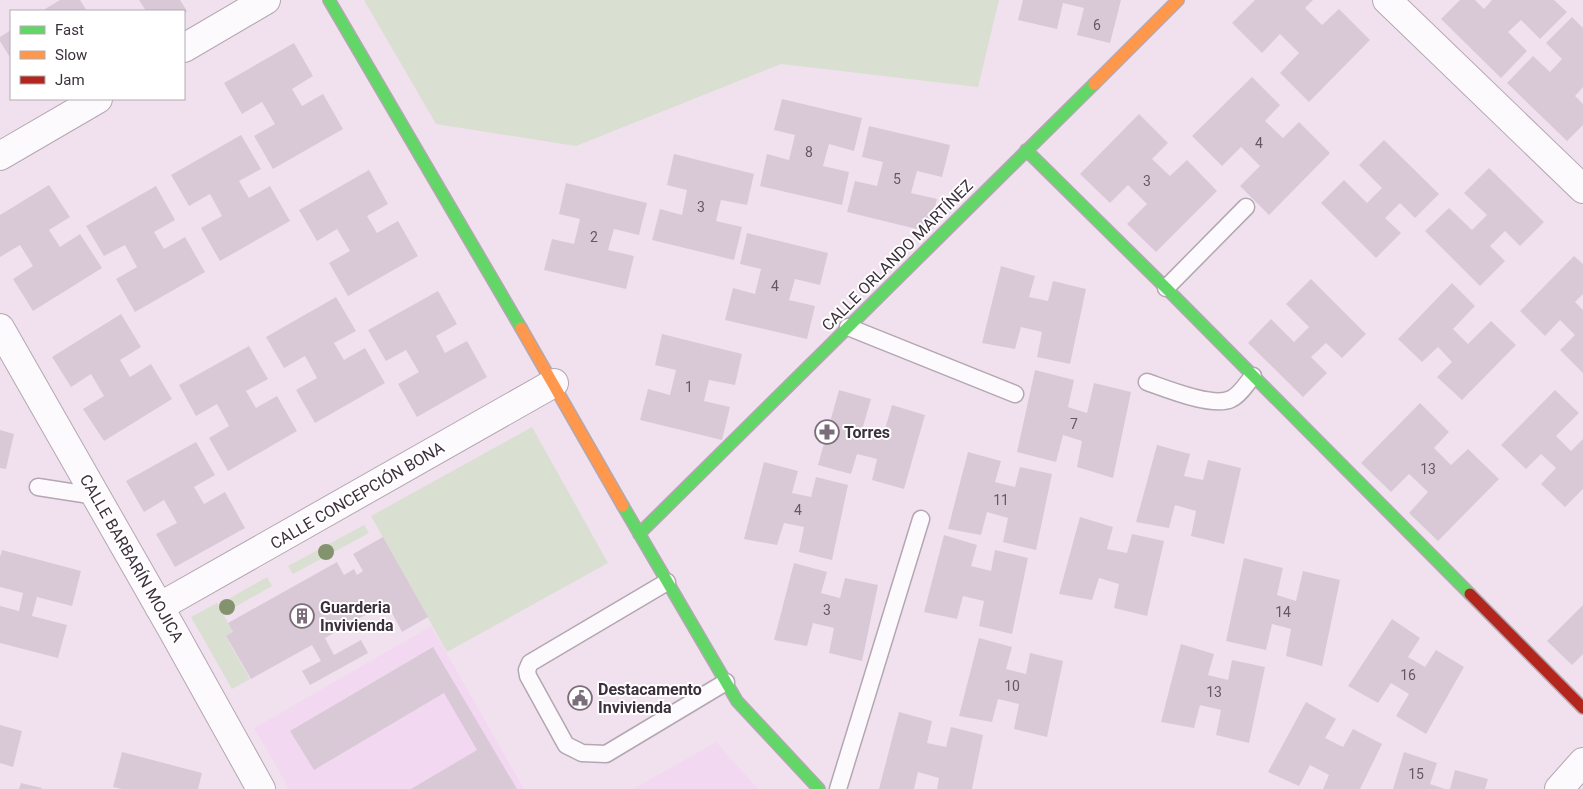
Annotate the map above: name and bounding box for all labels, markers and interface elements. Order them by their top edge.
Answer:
legend [10,10,185,100]
house number: 6 [1093,17,1101,33]
text: Fast [55,21,84,39]
text: Slow [55,46,87,64]
text: Jam [55,71,85,89]
house number: 4 [1255,135,1263,151]
house number: 8 [805,144,813,160]
house number: 5 [893,171,901,187]
house number: 3 [1143,173,1151,189]
street label: CALLE ORLANDO MARTÍNEZ [818,176,977,335]
house number: 3 [697,199,705,215]
house number: 2 [590,229,598,245]
house number: 4 [771,278,779,294]
house number: 1 [685,379,693,395]
house number: 7 [1070,416,1078,432]
pharmacy icon: Torres [814,419,840,445]
place label: Torres [844,423,890,442]
street label: CALLE CONCEPCIÓN BONA [266,437,448,553]
house number: 13 [1420,461,1436,477]
street label: CALLE BARBARÍN MOJICA [76,471,188,646]
house number: 11 [993,492,1009,508]
house number: 4 [794,502,802,518]
place label: Guarderia Invivienda [320,598,394,635]
house number: 3 [823,602,831,618]
building icon: Guarderia Invivienda [289,603,315,629]
house number: 14 [1275,604,1291,620]
house number: 16 [1400,667,1416,683]
house number: 10 [1004,678,1020,694]
place label: Destacamento Invivienda [598,680,702,717]
house number: 13 [1206,684,1222,700]
public building icon: Destacamento Invivienda [567,685,593,711]
house number: 15 [1408,766,1424,782]

